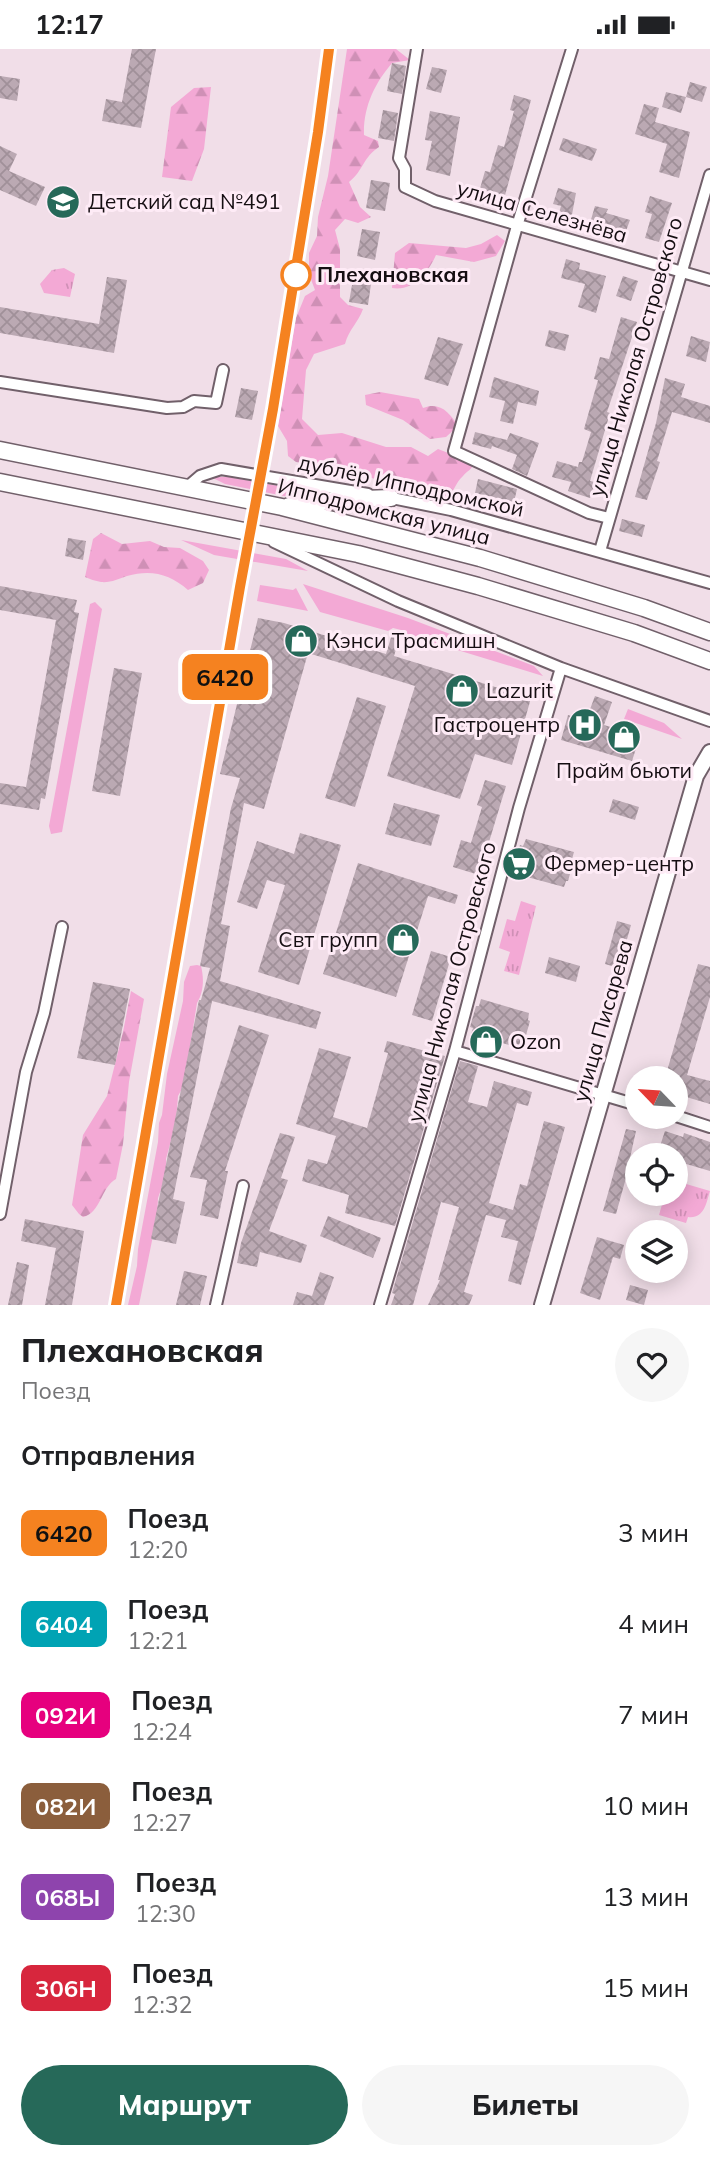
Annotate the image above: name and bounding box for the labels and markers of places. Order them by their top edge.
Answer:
school or university icon: Детский сад №491 [44,183,82,221]
place label: Детский сад №491 [88,188,281,214]
marker: Плехановская [281,260,311,290]
place label: Плехановская [317,261,469,287]
shop icon: Кэнси Трасмишн [282,622,320,660]
place label: Кэнси Трасмишн [326,627,496,653]
shop icon: Lazurit [443,672,481,710]
place label: Lazurit [486,677,553,703]
hospital icon: Гастроцентр [566,706,604,744]
place label: Гастроцентр [434,711,560,737]
shop icon: Прайм бьюти [605,718,643,756]
place label: Прайм бьюти [556,757,692,783]
supermarket icon: Фермер-центр [500,845,538,883]
place label: Фермер-центр [544,850,694,876]
shop icon: Свт групп [384,921,422,959]
place label: Свт групп [278,926,378,952]
shop icon: Ozon [467,1023,505,1061]
place label: Ozon [510,1028,561,1054]

